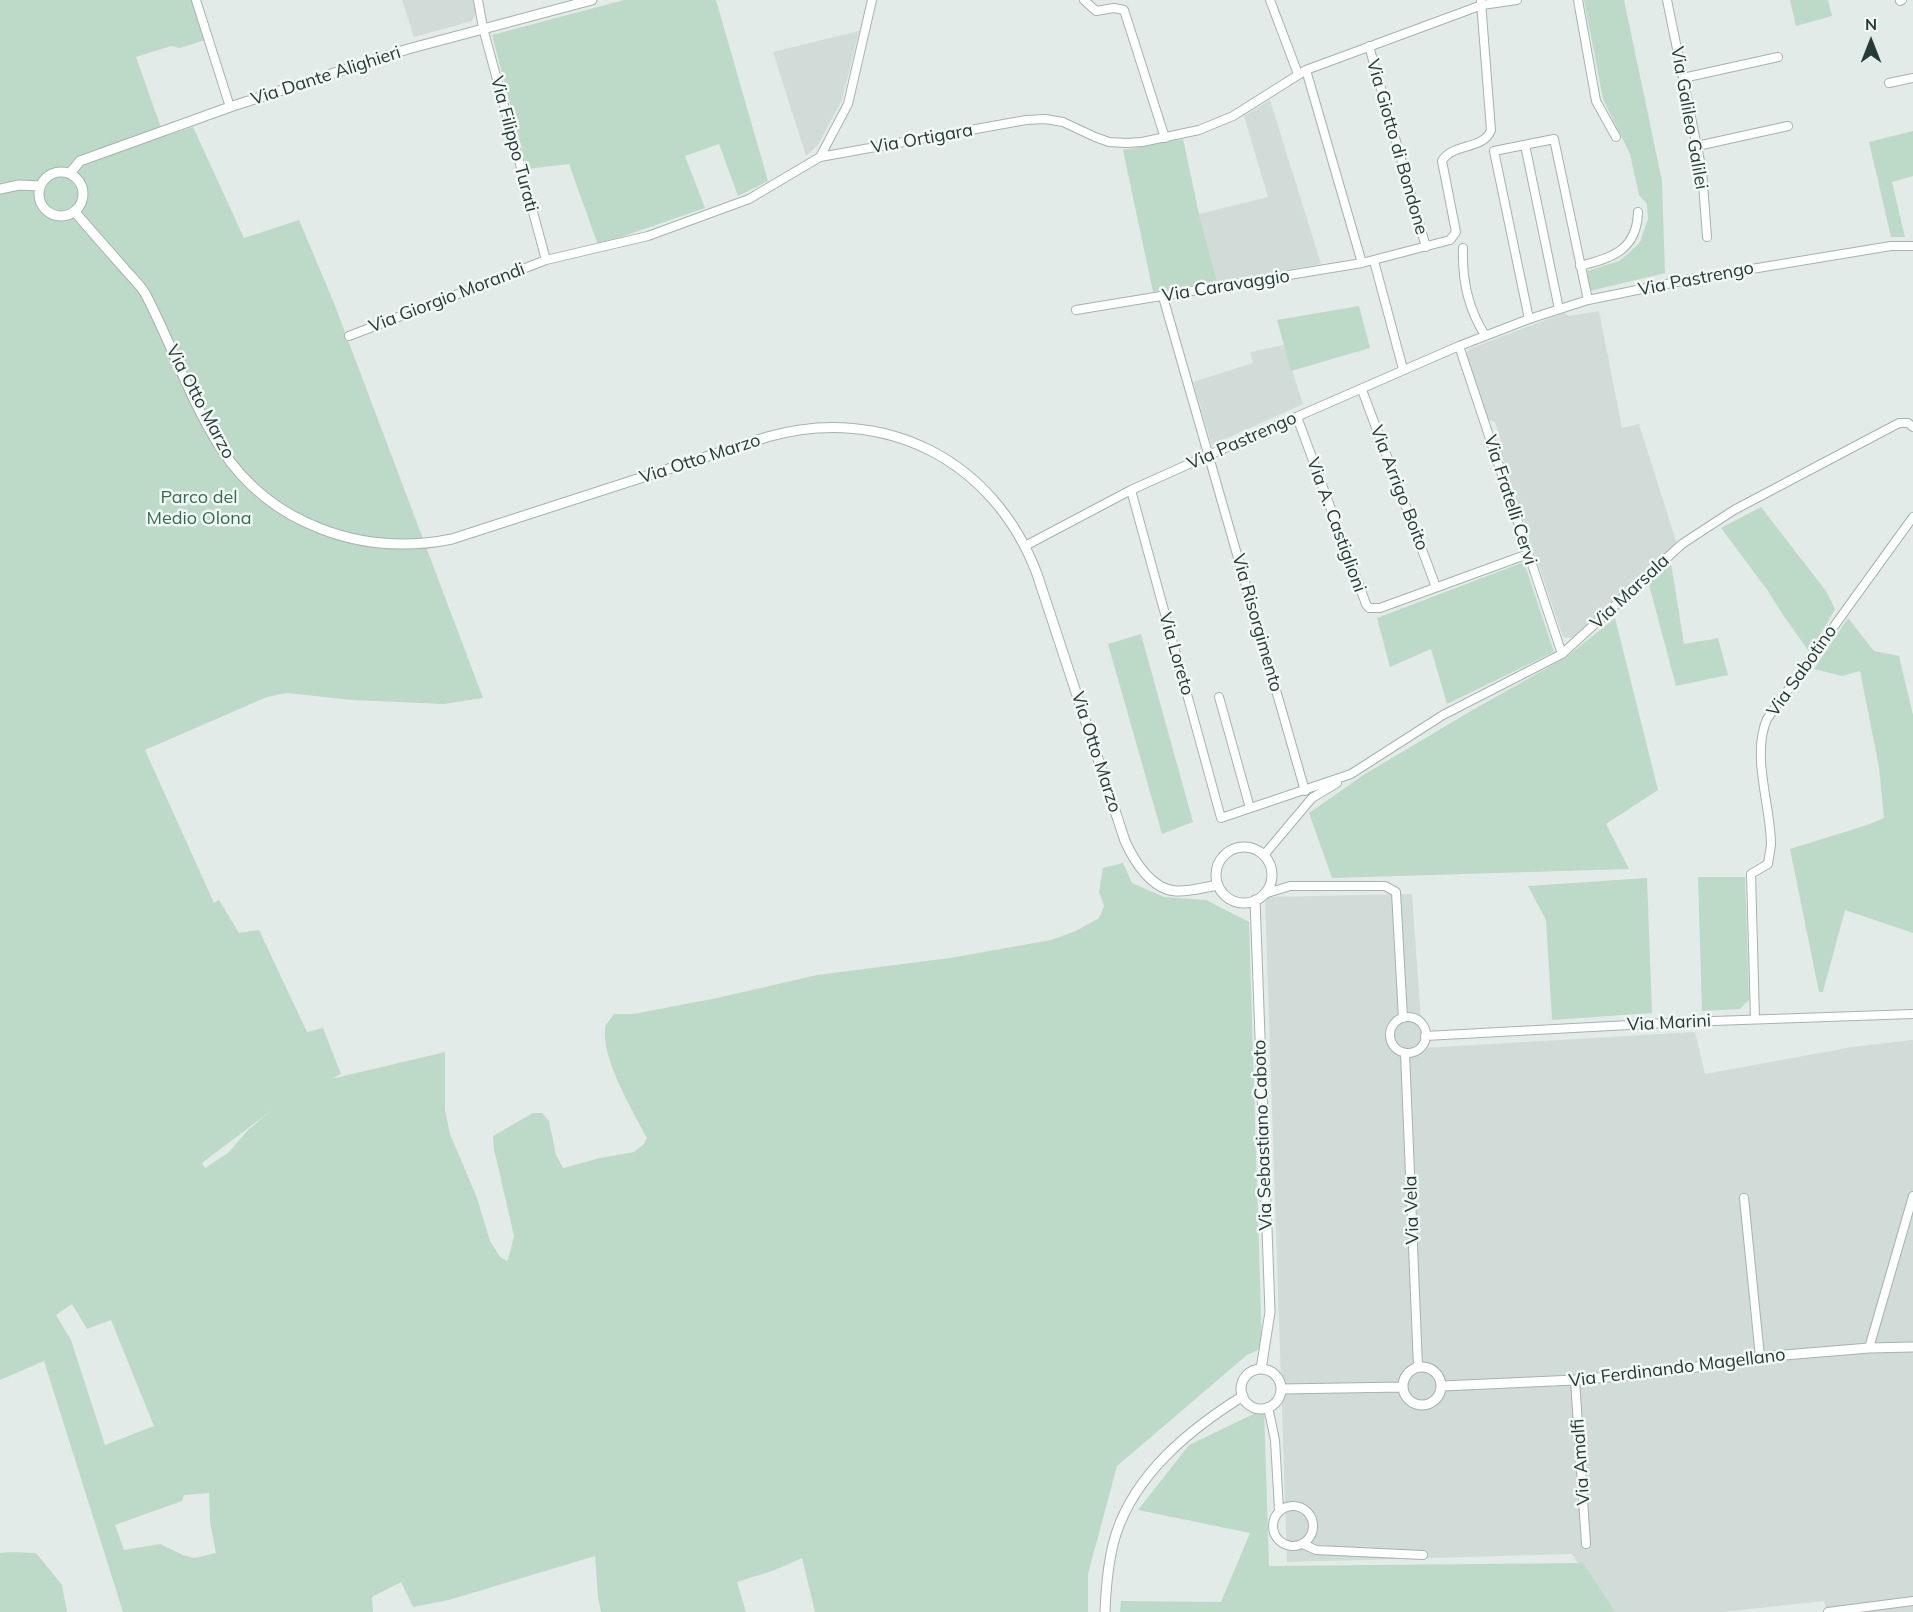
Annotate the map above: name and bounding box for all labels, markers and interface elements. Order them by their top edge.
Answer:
north arrow [1841,12,1901,72]
text: N [1865,14,1877,34]
street label: Via Dante Alighieri [249,42,403,110]
street label: Via Galileo Galilei [1666,45,1712,191]
street label: Via Giotto di Bondone [1362,57,1432,237]
street label: Via Filippo Turati [485,74,543,214]
street label: Via Ortigara [870,119,974,159]
street label: Via Pastrengo [1636,257,1756,301]
street label: Via Giorgio Morandi [366,258,528,338]
street label: Via Caravaggio [1161,265,1291,307]
street label: Via Otto Marzo [161,341,239,463]
street label: Via Pastrengo [1184,407,1300,475]
street label: Via Arrigo Boito [1365,422,1433,554]
street label: Via Otto Marzo [637,429,763,489]
street label: Via Fratelli Cervi [1479,432,1541,568]
street label: Via A. Castiglioni [1302,455,1370,595]
park label: Parco del Medio Olona [146,487,252,530]
street label: Via Marsala [1586,550,1674,634]
street label: Via Risorgimento [1227,552,1287,694]
street label: Via Loreto [1154,610,1198,698]
street label: Via Sabotino [1763,621,1841,721]
street label: Via Otto Marzo [1066,689,1126,815]
street label: Via Marini [1626,1010,1712,1036]
street label: Via Sebastiano Caboto [1249,1039,1277,1231]
street label: Via Vela [1400,1175,1424,1245]
street label: Via Ferdinando Magellano [1567,1344,1787,1392]
street label: Via Amalfi [1567,1418,1595,1506]

